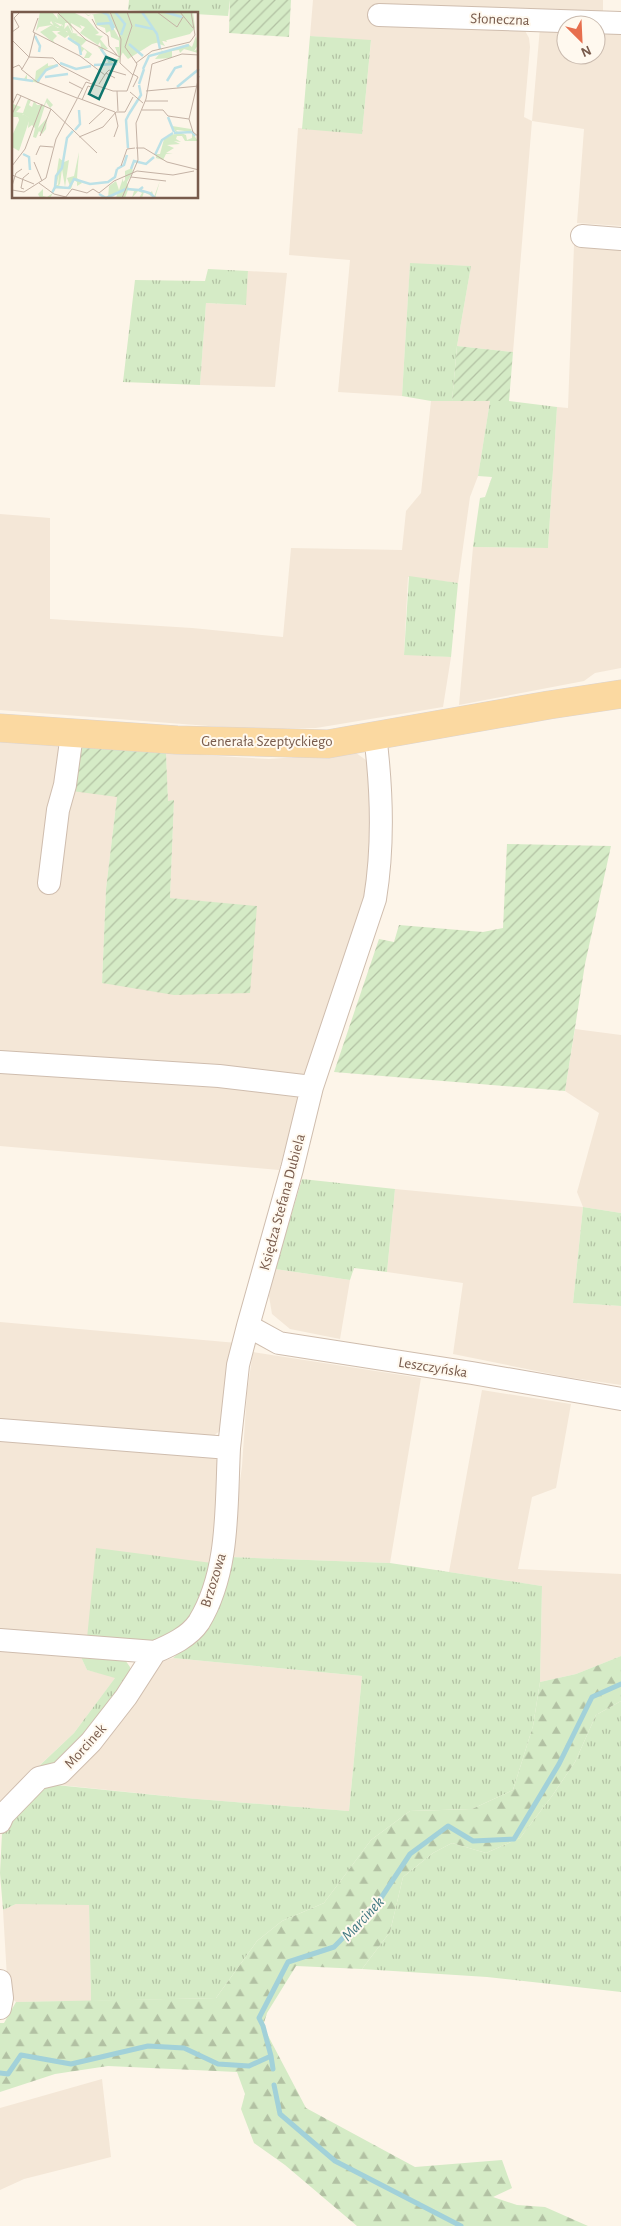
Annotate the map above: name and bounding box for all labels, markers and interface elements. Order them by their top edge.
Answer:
street label: Słoneczna [470,11,530,28]
inset map [12,12,199,199]
north arrow [556,15,606,65]
text: N [579,43,593,59]
street label: Generała Szeptyckiego [201,734,333,749]
street label: Księdza Stefana Dubiela [257,1132,308,1272]
street label: Leszczyńska [397,1355,469,1380]
street label: Brzozowa [198,1551,229,1609]
street label: Morcinek [62,1721,109,1772]
water label: Marcinek [339,1894,387,1944]

